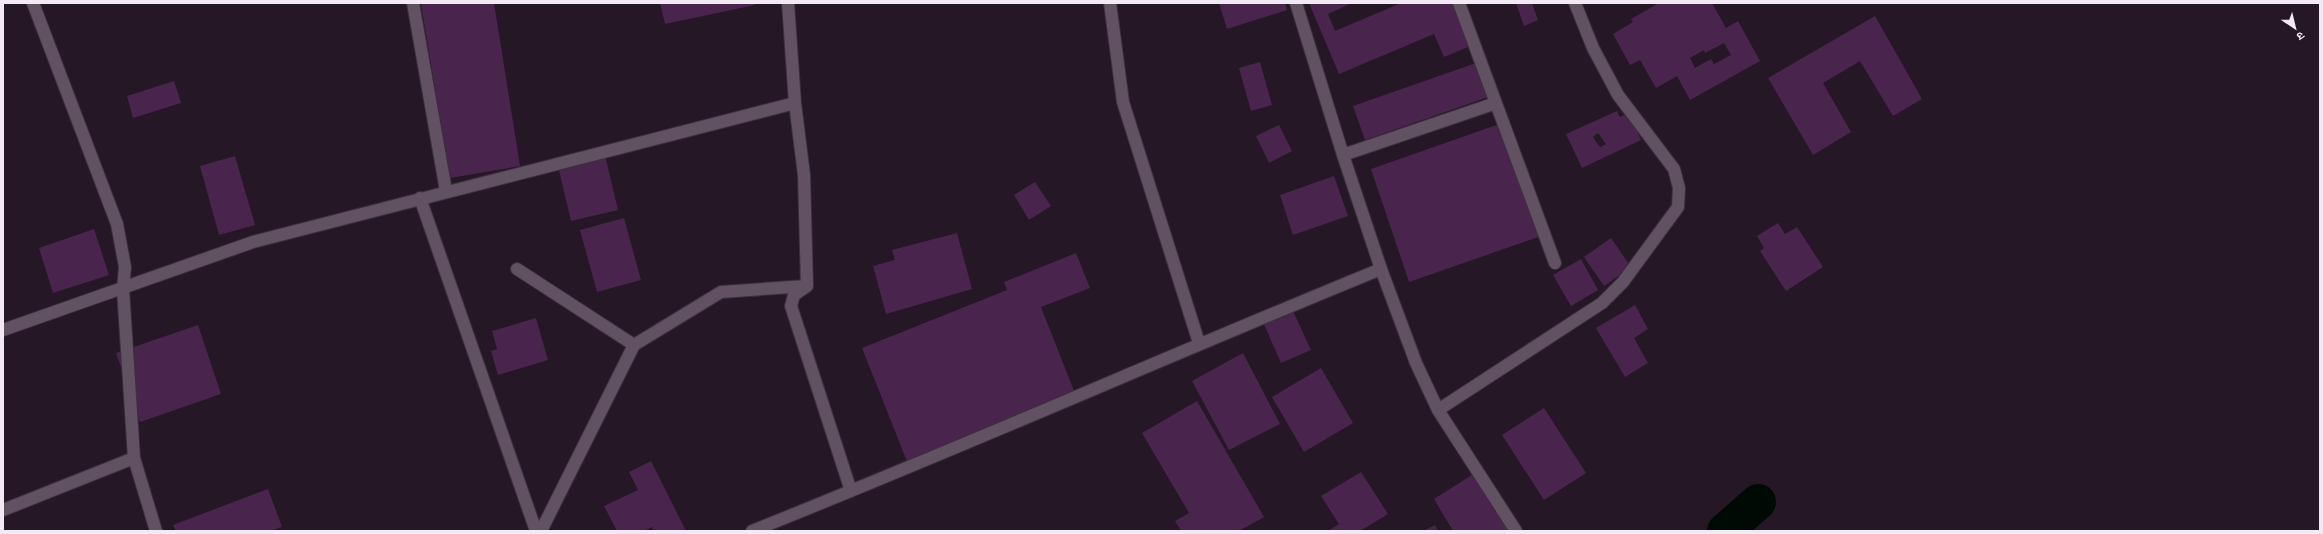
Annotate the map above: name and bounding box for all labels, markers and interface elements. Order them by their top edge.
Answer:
north arrow [2275,8,2315,48]
text: उ [2294,29,2307,44]

